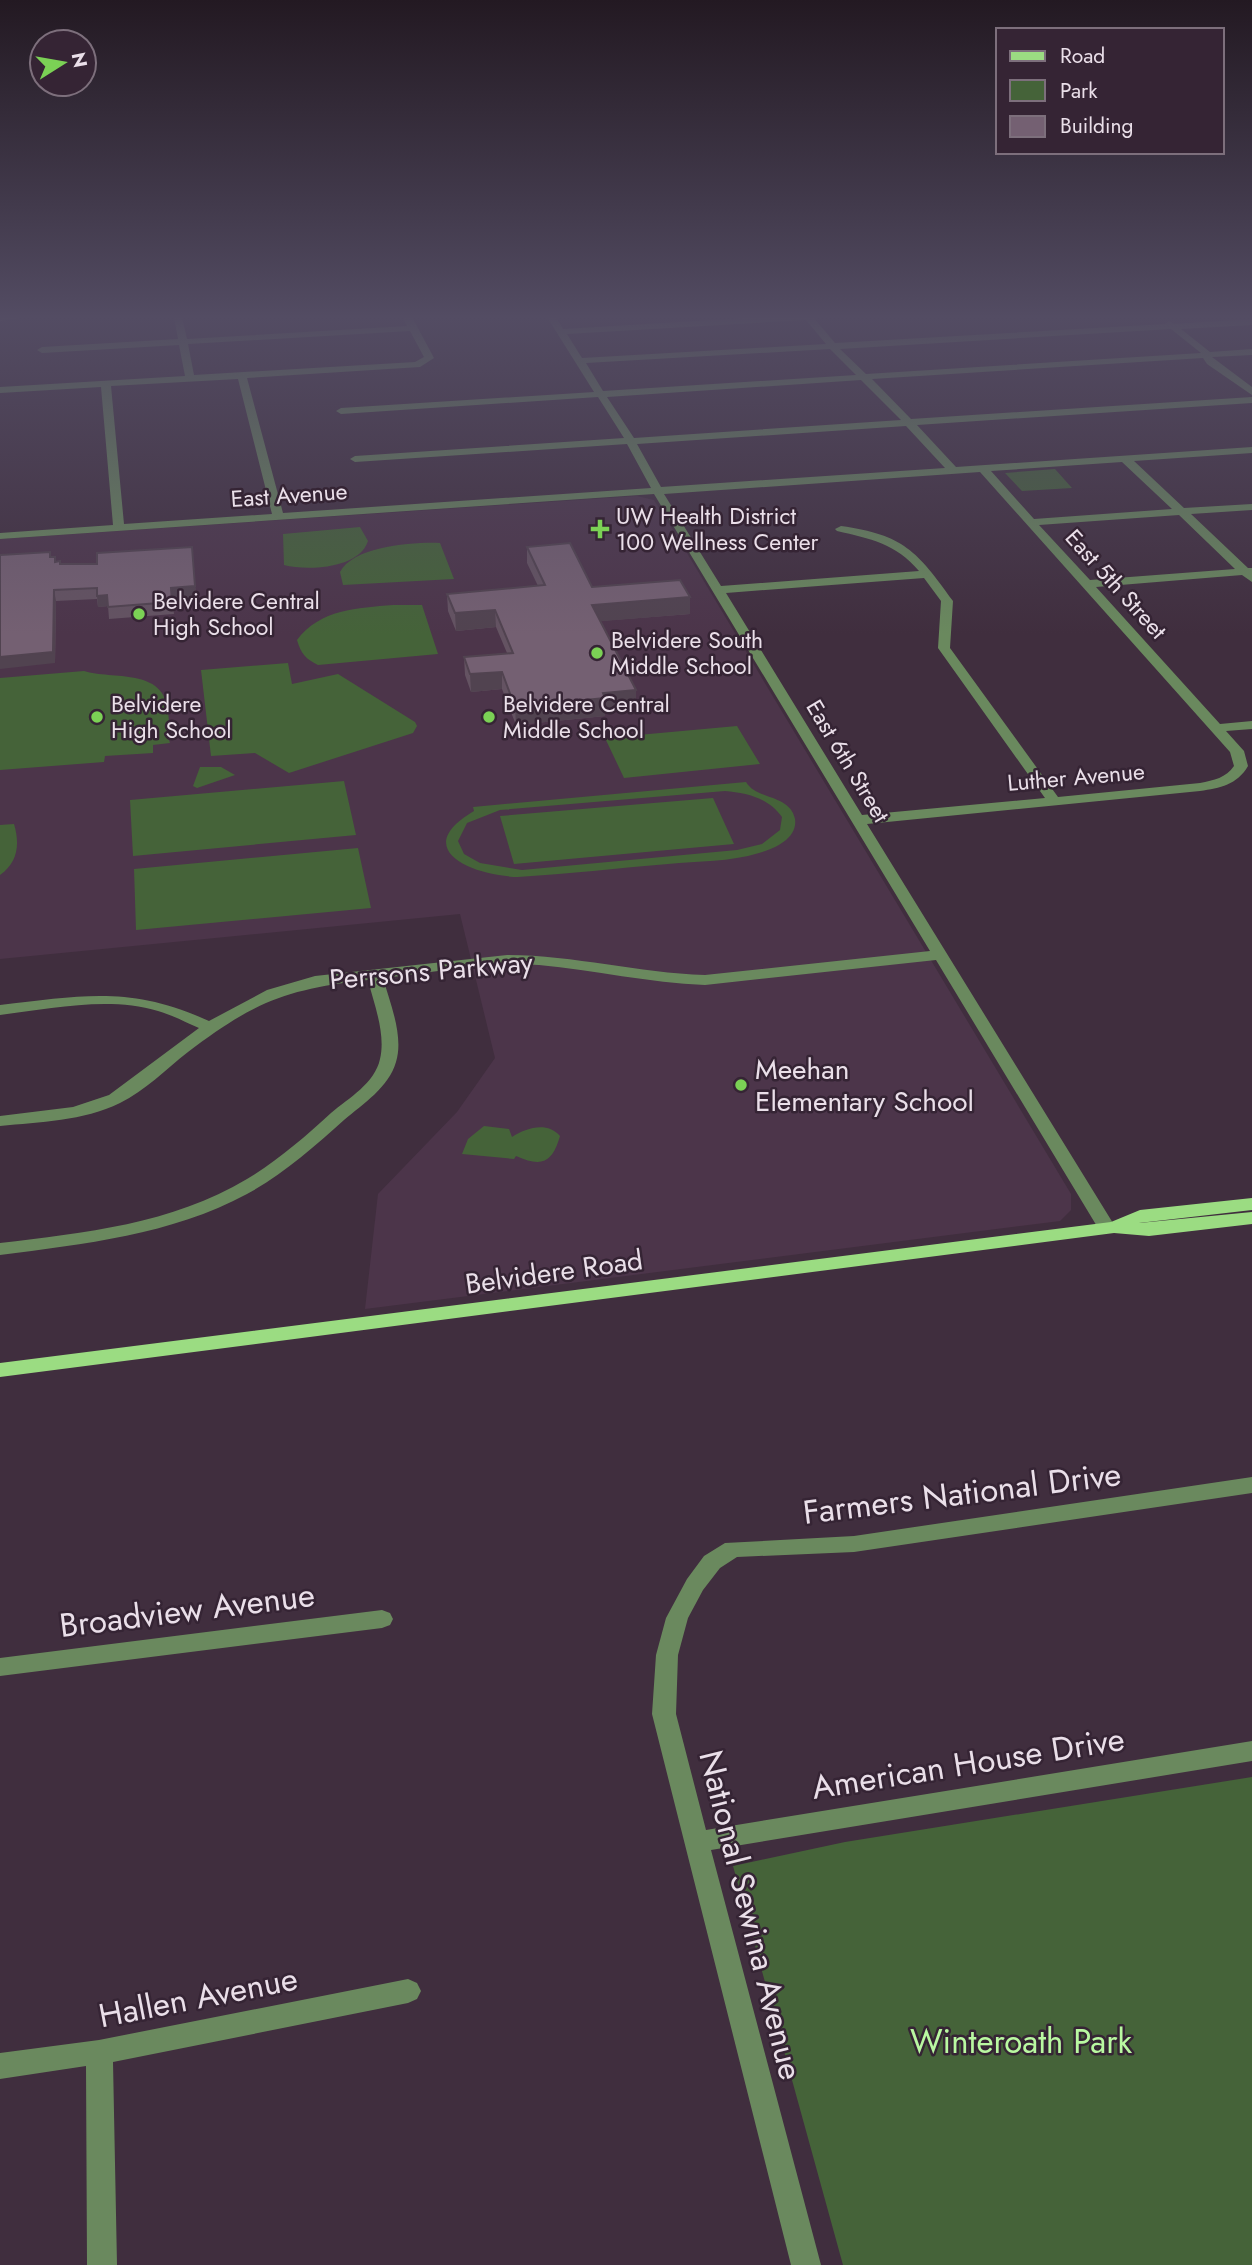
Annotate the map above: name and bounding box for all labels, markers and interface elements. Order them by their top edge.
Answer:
north arrow [28,28,98,98]
legend [996,28,1224,154]
text: Road [1060,41,1105,71]
text: N [65,50,94,70]
text: Park [1060,76,1098,106]
text: Building [1060,111,1133,141]
street label: East Avenue [229,474,349,516]
place label: UW Health District 100 Wellness Center [616,499,819,559]
marker: UW Health District 100 Wellness Center [590,519,610,539]
street label: East 5th Street [1057,521,1175,647]
place label: Belvidere Central High School [153,584,320,644]
marker: Belvidere Central High School [131,606,147,622]
place label: Belvidere South Middle School [611,623,763,683]
marker: Belvidere South Middle School [589,645,605,661]
place label: Belvidere High School [111,687,232,747]
place label: Belvidere Central Middle School [503,687,670,747]
street label: East 6th Street [798,693,898,829]
marker: Belvidere High School [89,709,105,725]
marker: Belvidere Central Middle School [481,709,497,725]
street label: Luther Avenue [1006,754,1146,800]
street label: Perrsons Parkway [328,942,535,1000]
place label: Meehan Elementary School [755,1049,974,1122]
marker: Meehan Elementary School [733,1077,749,1093]
street label: Belvidere Road [463,1239,645,1305]
street label: Farmers National Drive [800,1450,1124,1536]
street label: Broadview Avenue [57,1571,317,1649]
street label: American House Drive [808,1715,1128,1811]
street label: National Sewina Avenue [687,1745,815,2085]
street label: Hallen Avenue [95,1955,301,2039]
park label: Winteroath Park [910,2018,1133,2065]

